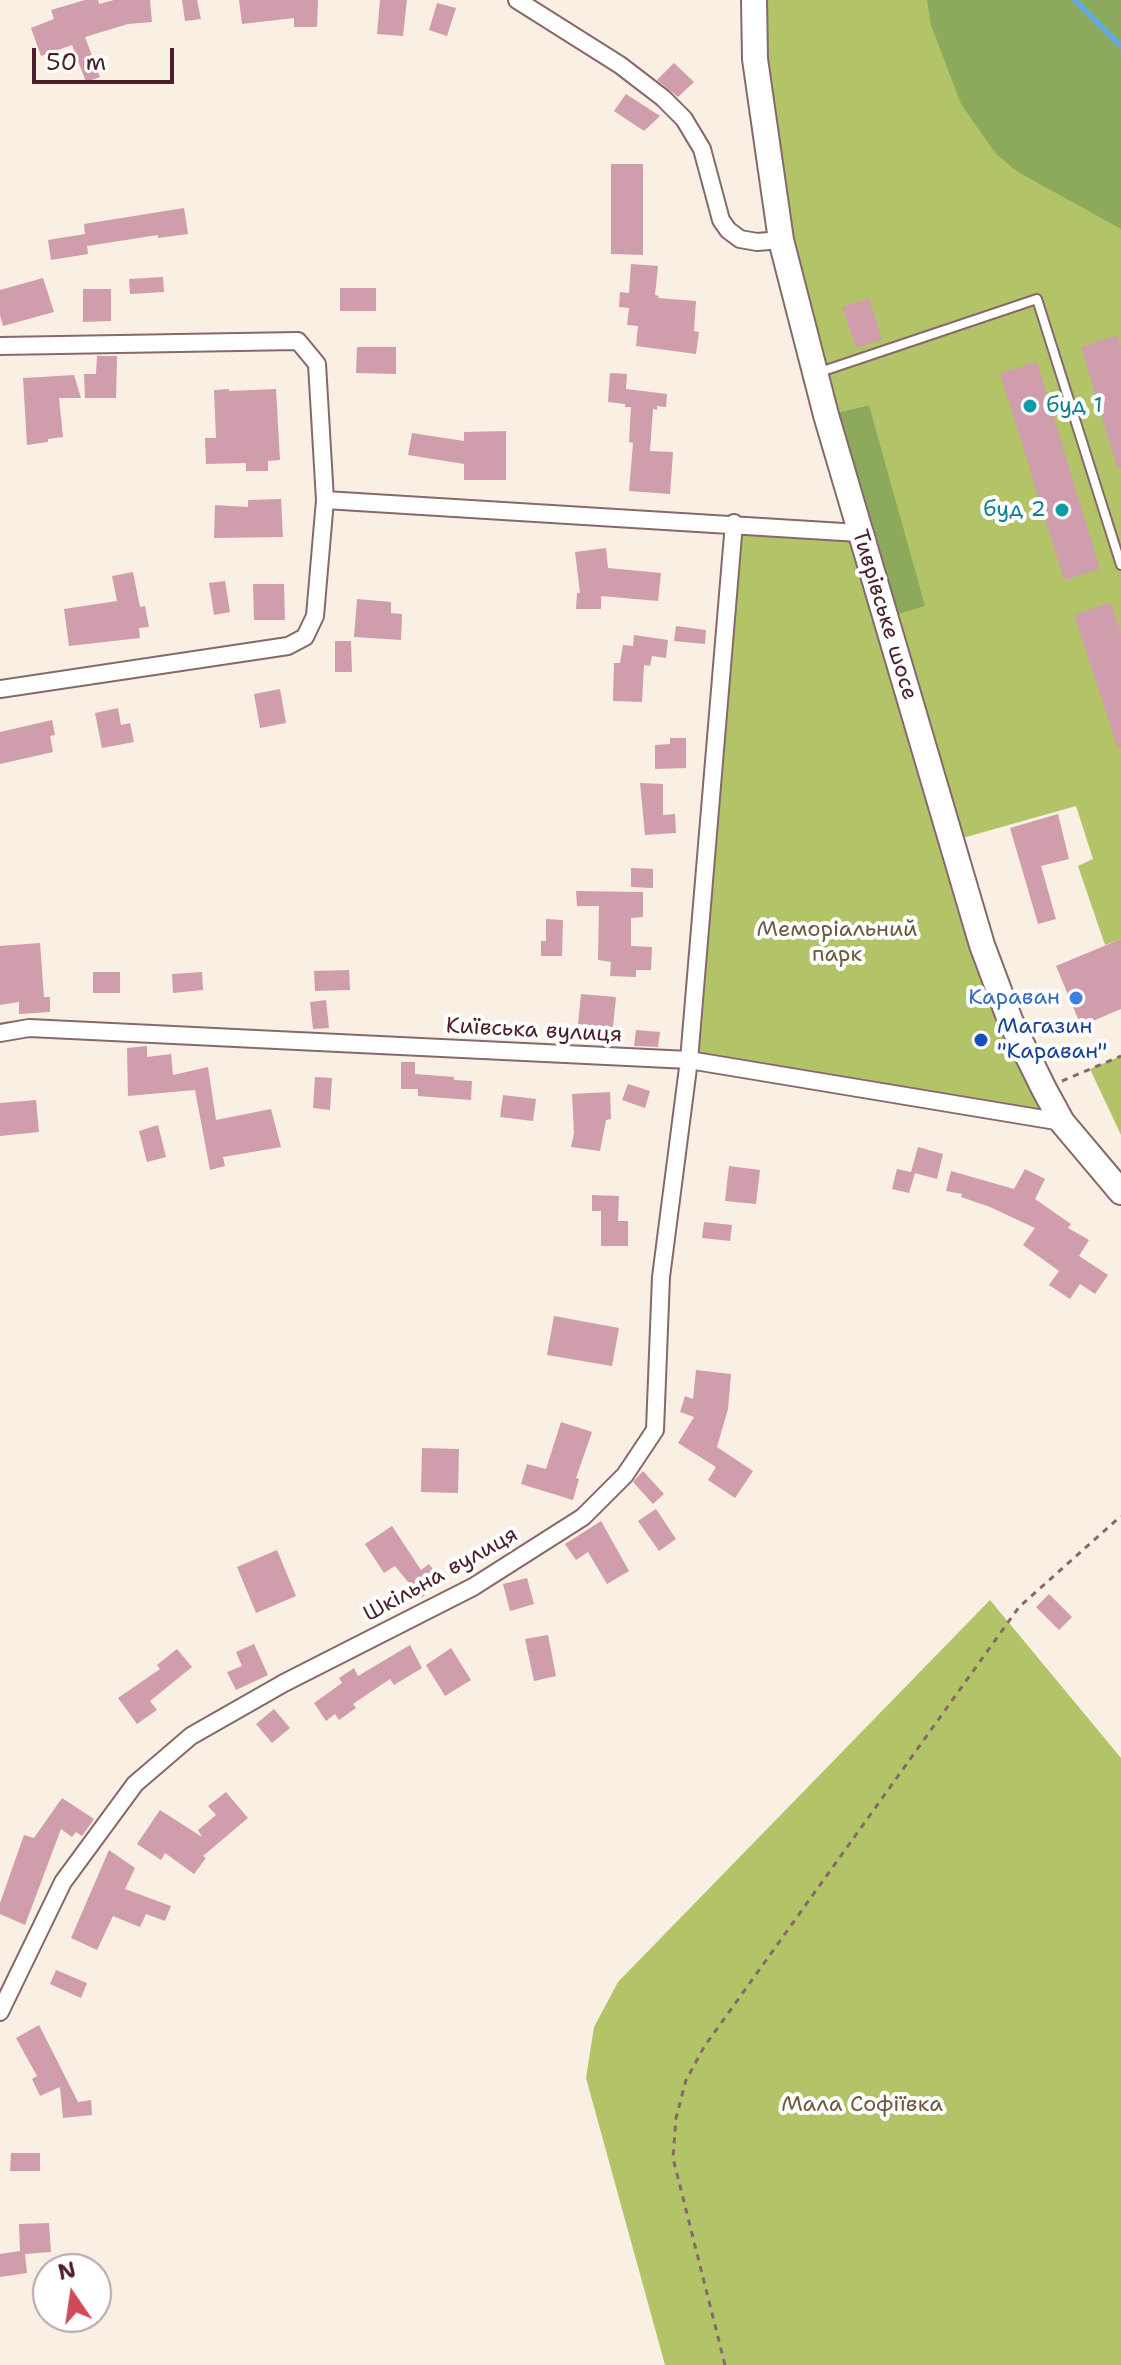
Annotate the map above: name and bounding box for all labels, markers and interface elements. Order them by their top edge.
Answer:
scale bar [36,32,178,82]
text: 50 m [46,46,106,78]
place label: буд 1 [1046,393,1103,419]
marker: буд 1 [1021,397,1039,415]
place label: буд 2 [983,497,1046,523]
marker: буд 2 [1053,501,1071,519]
street label: Тиврівське шосе [846,527,922,703]
park label: Меморіальний парк [757,917,917,968]
place label: Караван [968,985,1060,1011]
marker: Караван [1067,989,1085,1007]
street label: Київська вулиця [445,1013,623,1049]
place label: Магазин "Караван" [997,1014,1107,1066]
marker: Магазин "Караван" [972,1031,990,1049]
street label: Шкільна вулиця [359,1522,523,1628]
park label: Мала Софіївка [781,2092,943,2118]
north arrow [32,2253,112,2333]
text: N [55,2255,79,2287]

